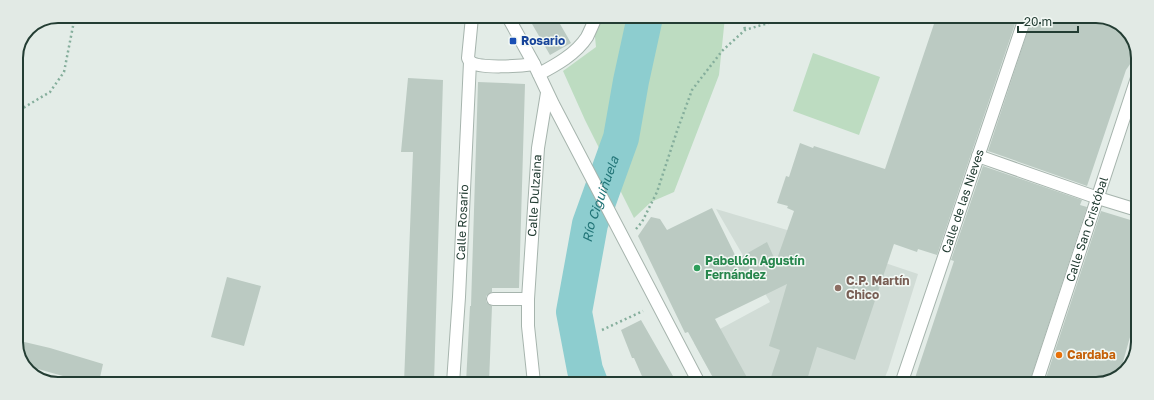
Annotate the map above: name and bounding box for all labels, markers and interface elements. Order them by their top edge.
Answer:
scale bar [1018,8,1078,34]
text: 20 m [1024,14,1052,29]
place label: Rosario [521,33,565,48]
marker: Rosario [508,36,518,46]
street label: Calle de las Nieves [938,147,987,255]
water label: Río Ciguiñuela [579,153,622,244]
street label: Calle Dulzaina [524,154,545,237]
street label: Calle San Cristóbal [1062,174,1111,284]
street label: Calle Rosario [453,184,471,261]
place label: Pabellón Agustín Fernández [705,253,805,282]
marker: Pabellón Agustín Fernández [692,263,702,273]
place label: C.P. Martín Chico [846,273,910,302]
marker: C.P. Martín Chico [833,283,843,293]
place label: Cardaba [1067,347,1116,362]
marker: Cardaba [1054,350,1064,360]

